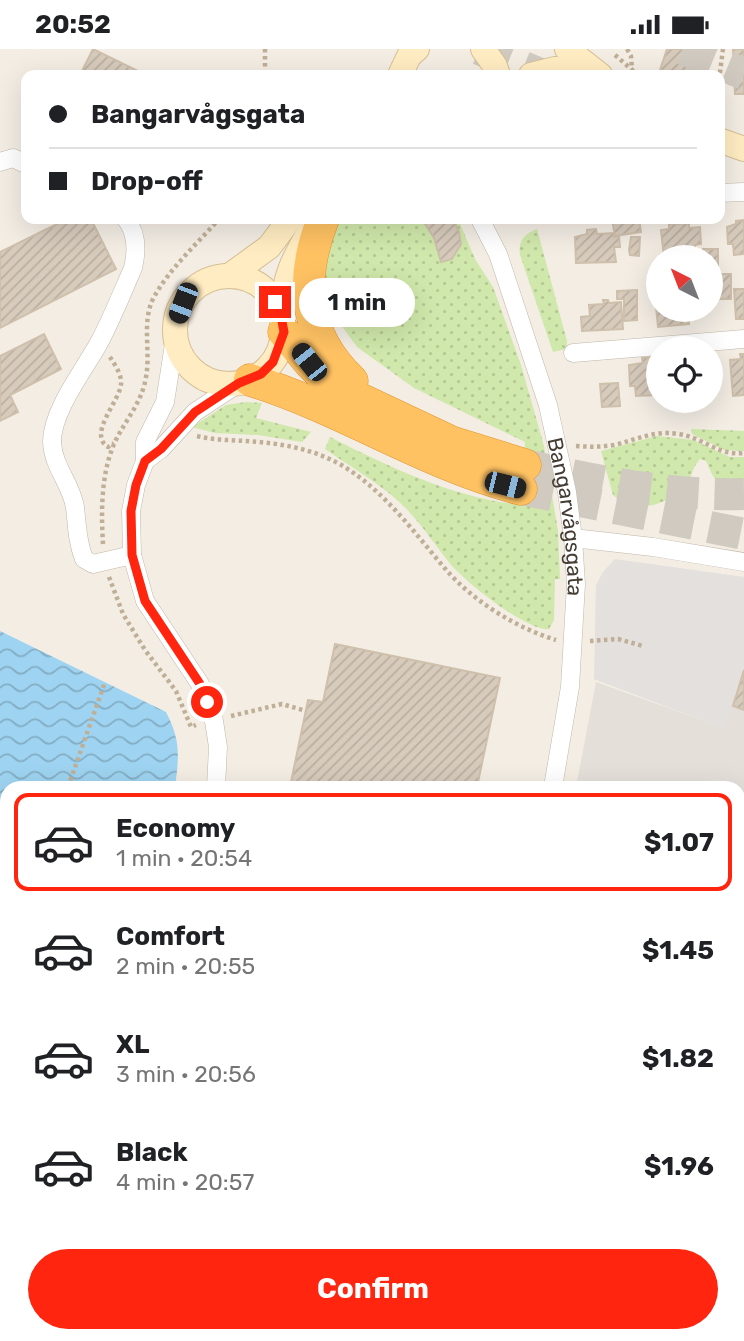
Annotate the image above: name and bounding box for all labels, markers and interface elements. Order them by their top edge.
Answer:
text: 20:52 [35,9,111,40]
text: Bangarvågsgata [91,99,305,130]
text: Drop-off [91,166,203,197]
north arrow [646,245,723,322]
map controls [646,245,723,413]
callout: 1 min [300,278,415,327]
car [166,280,201,326]
route end [259,286,291,318]
text: 1 min [328,288,386,316]
button: locate [646,336,723,413]
car [288,339,331,385]
street label: Bangarvågsgata [543,435,589,597]
car [483,470,528,500]
route start [191,686,223,718]
icon: car [32,811,95,874]
text: Economy [116,813,235,844]
text: $1.07 [644,827,714,858]
text: 1 min · 20:54 [116,844,252,872]
icon: car [32,919,95,982]
text: Comfort [116,921,225,952]
text: $1.45 [642,935,714,966]
text: 2 min · 20:55 [116,952,255,980]
icon: car [32,1027,95,1090]
text: XL [116,1029,149,1060]
text: $1.82 [642,1043,714,1074]
text: 3 min · 20:56 [116,1060,256,1088]
icon: car [32,1135,95,1198]
text: Black [116,1137,188,1168]
text: $1.96 [644,1151,714,1182]
text: 4 min · 20:57 [116,1168,254,1196]
button: Confirm [28,1249,718,1329]

